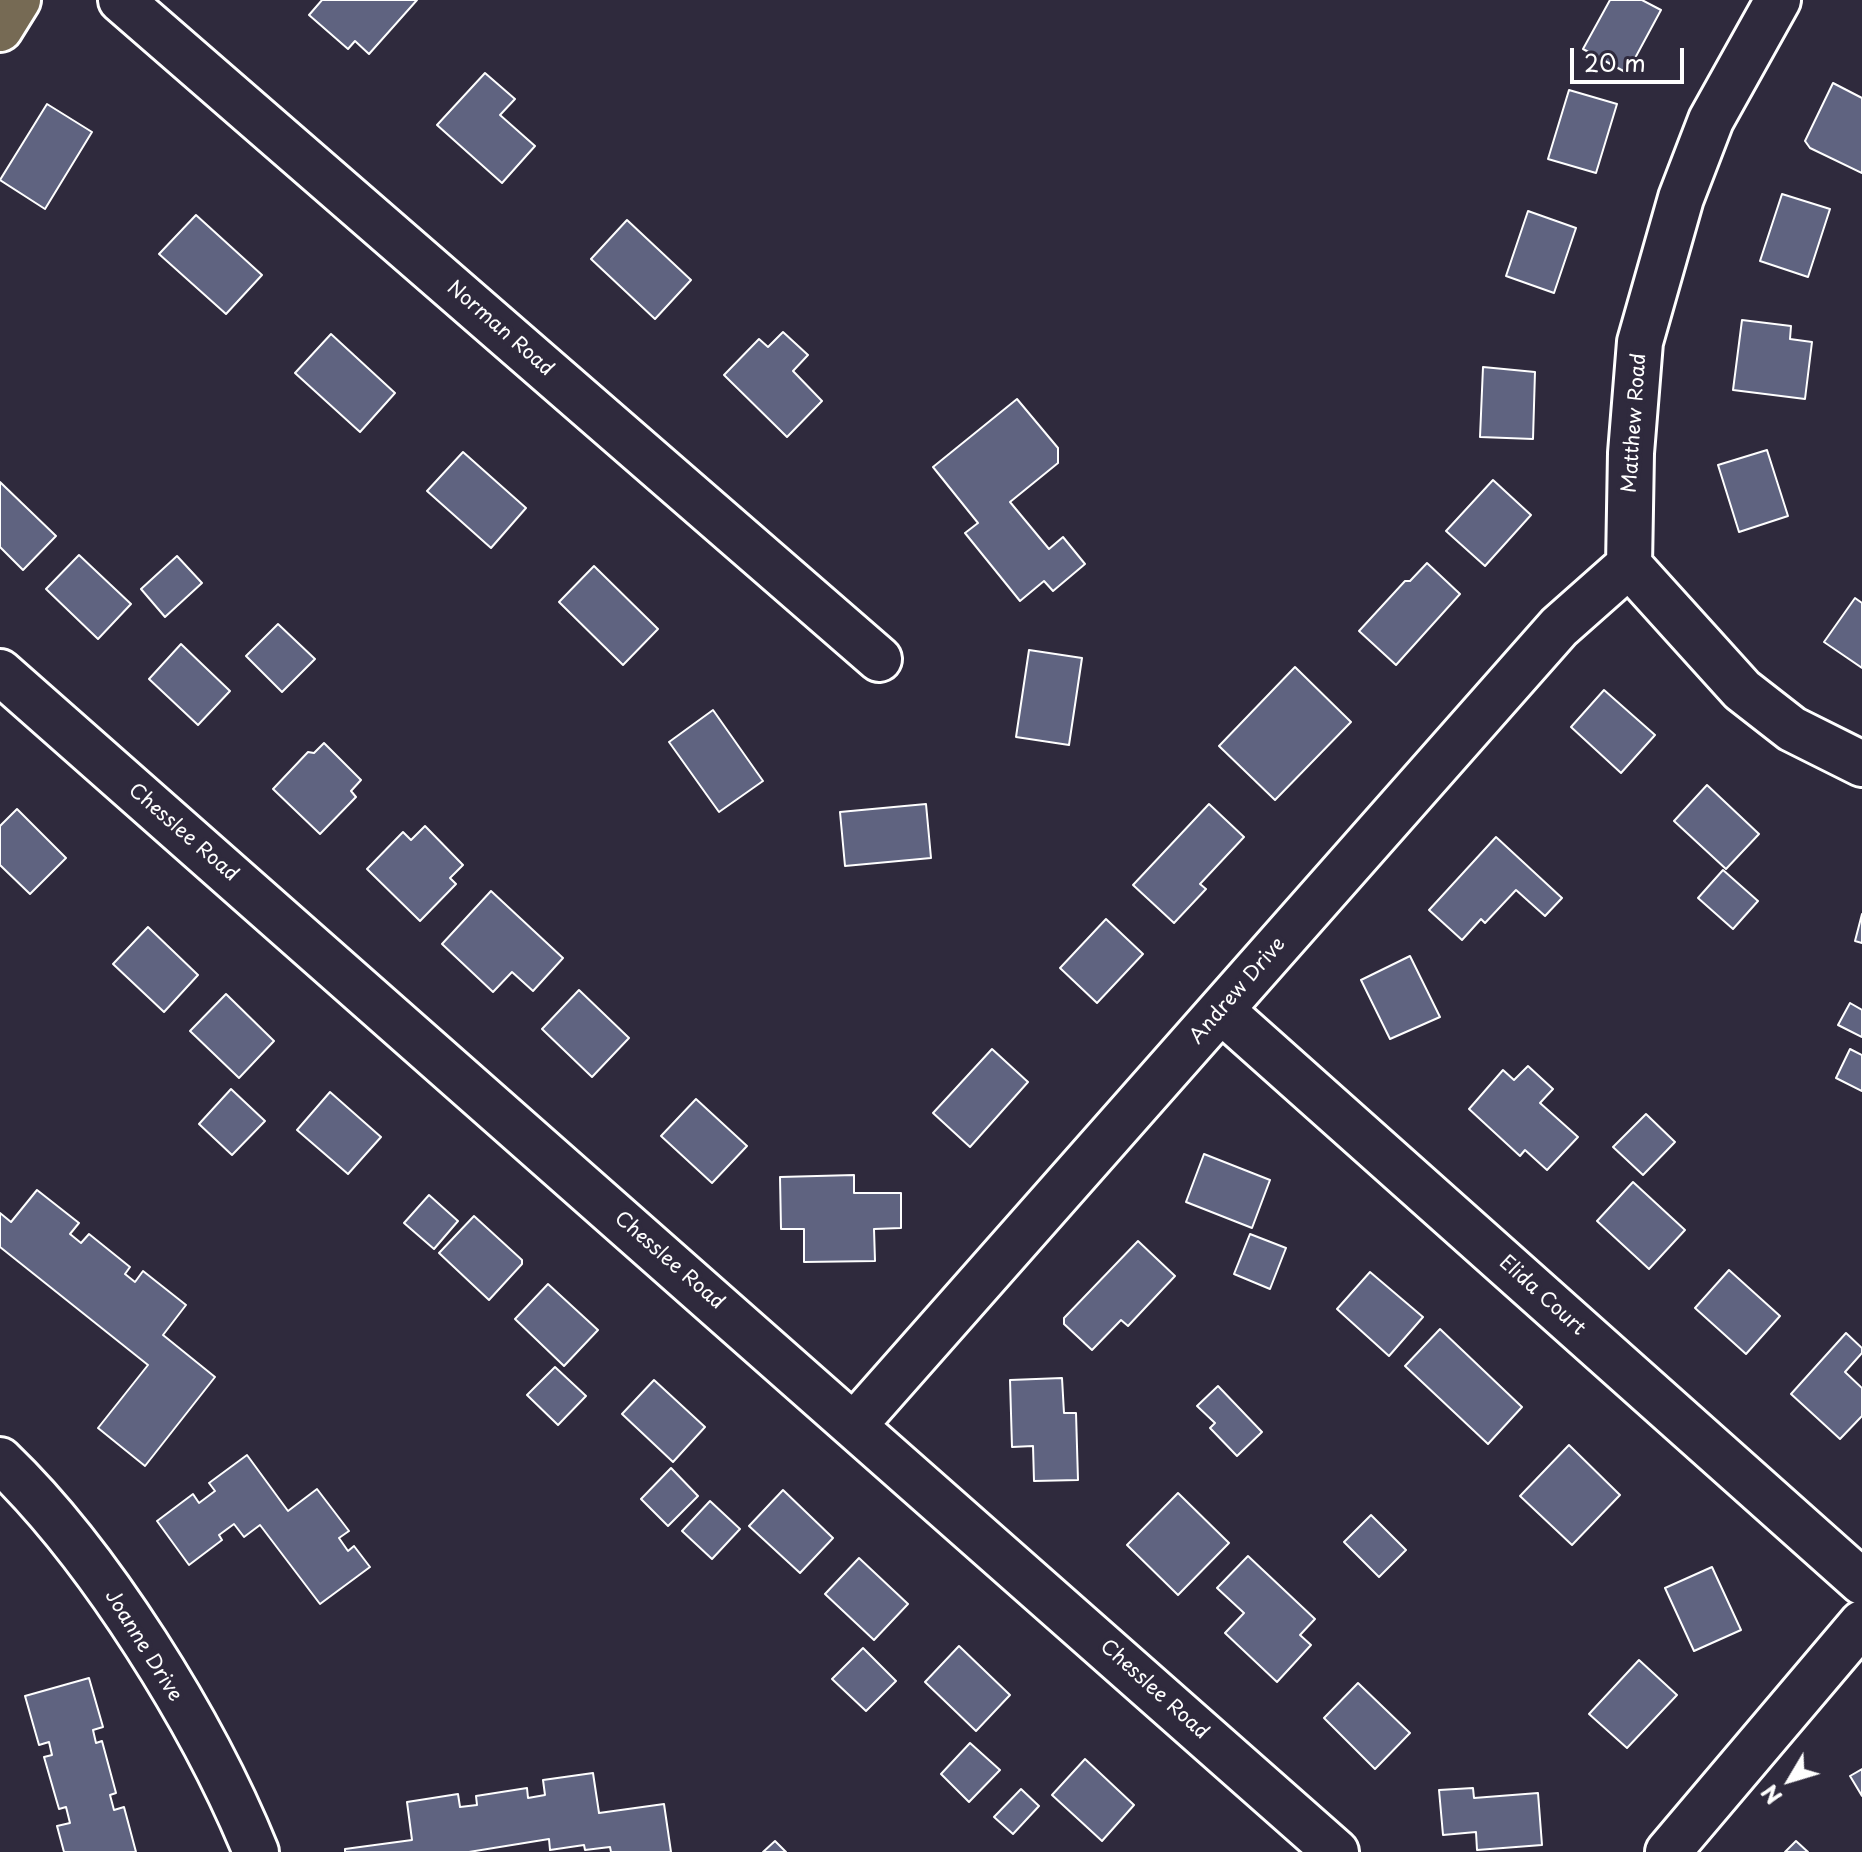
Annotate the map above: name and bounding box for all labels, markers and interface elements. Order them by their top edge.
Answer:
scale bar [1574,32,1688,82]
text: 20 m [1584,44,1646,80]
street label: Norman Road [442,276,558,382]
street label: Matthew Road [1618,352,1652,494]
street label: Chesslee Road [123,779,243,887]
street label: Andrew Drive [1185,933,1291,1049]
street label: Chesslee Road [609,1207,729,1315]
street label: Elida Court [1494,1251,1590,1341]
street label: Joanne Drive [99,1586,187,1706]
street label: Chesslee Road [1095,1635,1213,1745]
north arrow [1750,1740,1830,1820]
text: N [1752,1778,1789,1812]

